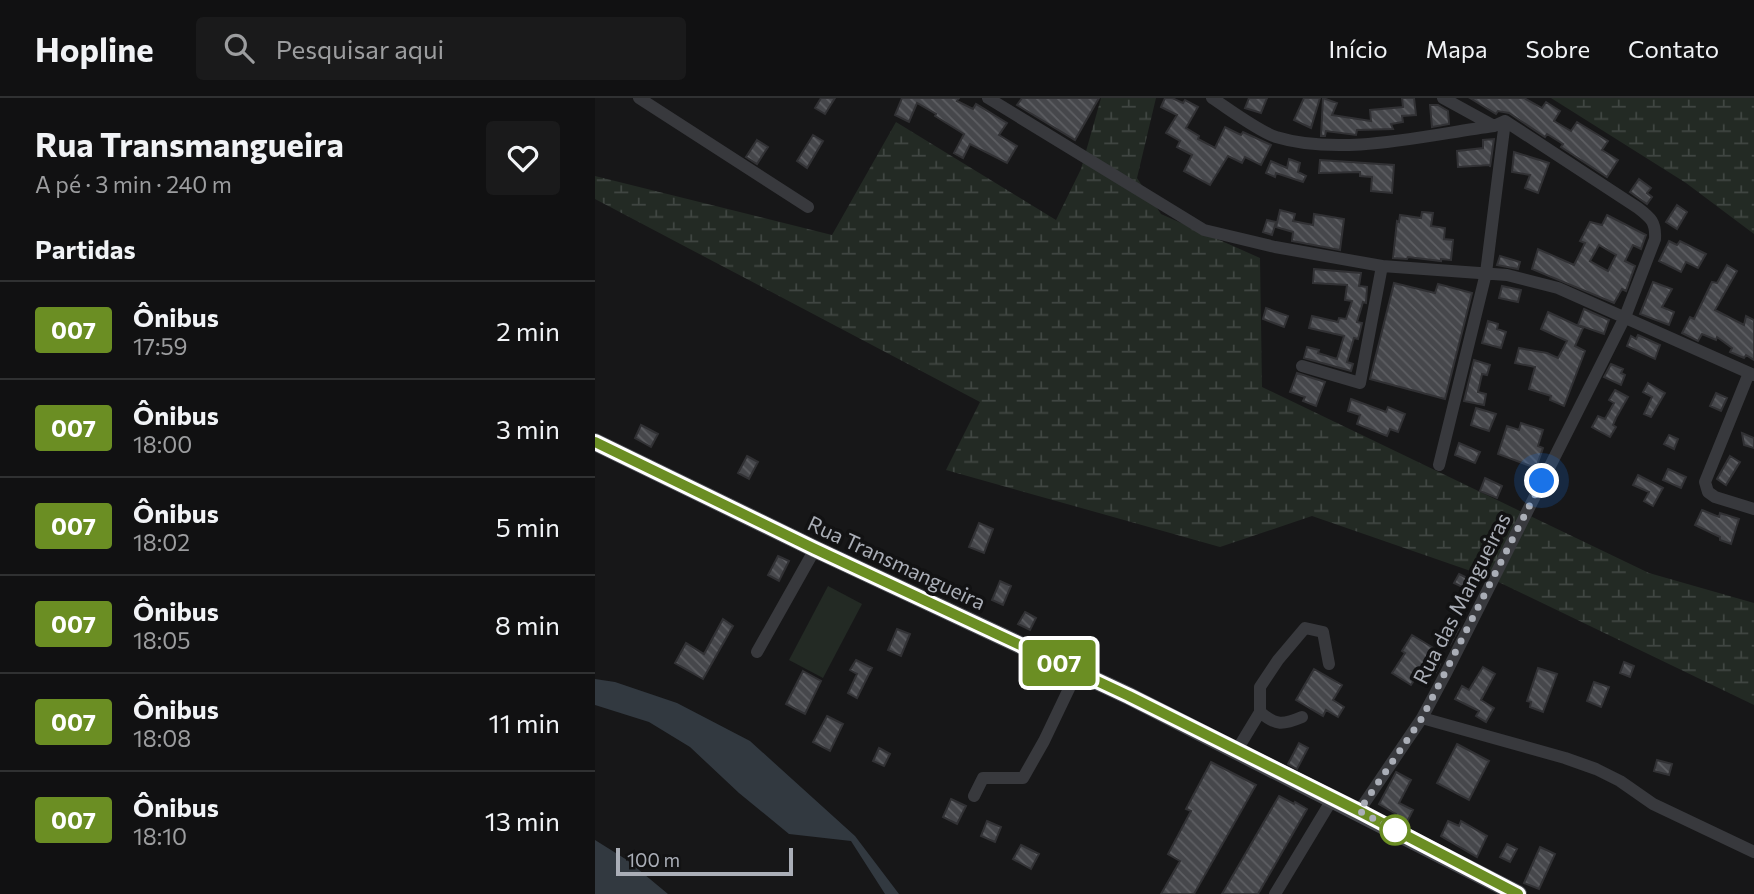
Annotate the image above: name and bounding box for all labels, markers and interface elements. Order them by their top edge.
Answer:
search box [196,17,686,80]
text: Hopline [35,28,154,69]
icon: search [220,29,258,67]
text: Pesquisar aqui [276,33,444,64]
text: Início [1329,34,1388,63]
text: Mapa [1426,34,1488,63]
text: Sobre [1526,34,1590,63]
text: Contato [1628,34,1719,63]
button: heart [486,121,560,195]
text: Rua Transmangueira [35,123,344,164]
text: A pé · 3 min · 240 m [35,170,232,198]
text: Partidas [35,233,136,264]
text: Ônibus [133,301,219,332]
text: 007 [51,315,96,344]
text: 2 min [496,315,560,346]
text: 17:59 [133,332,188,360]
text: Ônibus [133,399,219,430]
text: 007 [51,413,96,442]
text: 3 min [496,413,560,444]
text: 18:00 [133,430,192,458]
your location [1524,463,1559,498]
text: Ônibus [133,497,219,528]
street label: Rua das Mangueiras [1407,508,1515,688]
street label: Rua Transmangueira [804,510,990,614]
text: 007 [51,511,96,540]
text: 5 min [496,511,560,542]
text: 18:02 [133,528,190,556]
text: Ônibus [133,595,219,626]
text: 007 [51,609,96,638]
text: 8 min [495,609,560,640]
text: 18:05 [133,626,190,654]
line badge: 007 [1019,640,1099,686]
text: 007 [1037,648,1081,677]
text: Ônibus [133,693,219,724]
text: 007 [51,707,96,736]
text: 11 min [489,707,560,738]
text: 18:08 [133,724,191,752]
text: Ônibus [133,791,219,822]
text: 007 [51,805,96,834]
text: 13 min [485,805,560,836]
unlabelled marker [1380,815,1410,845]
text: 18:10 [133,822,187,850]
scale bar [616,845,793,877]
text: 100 m [627,848,680,871]

